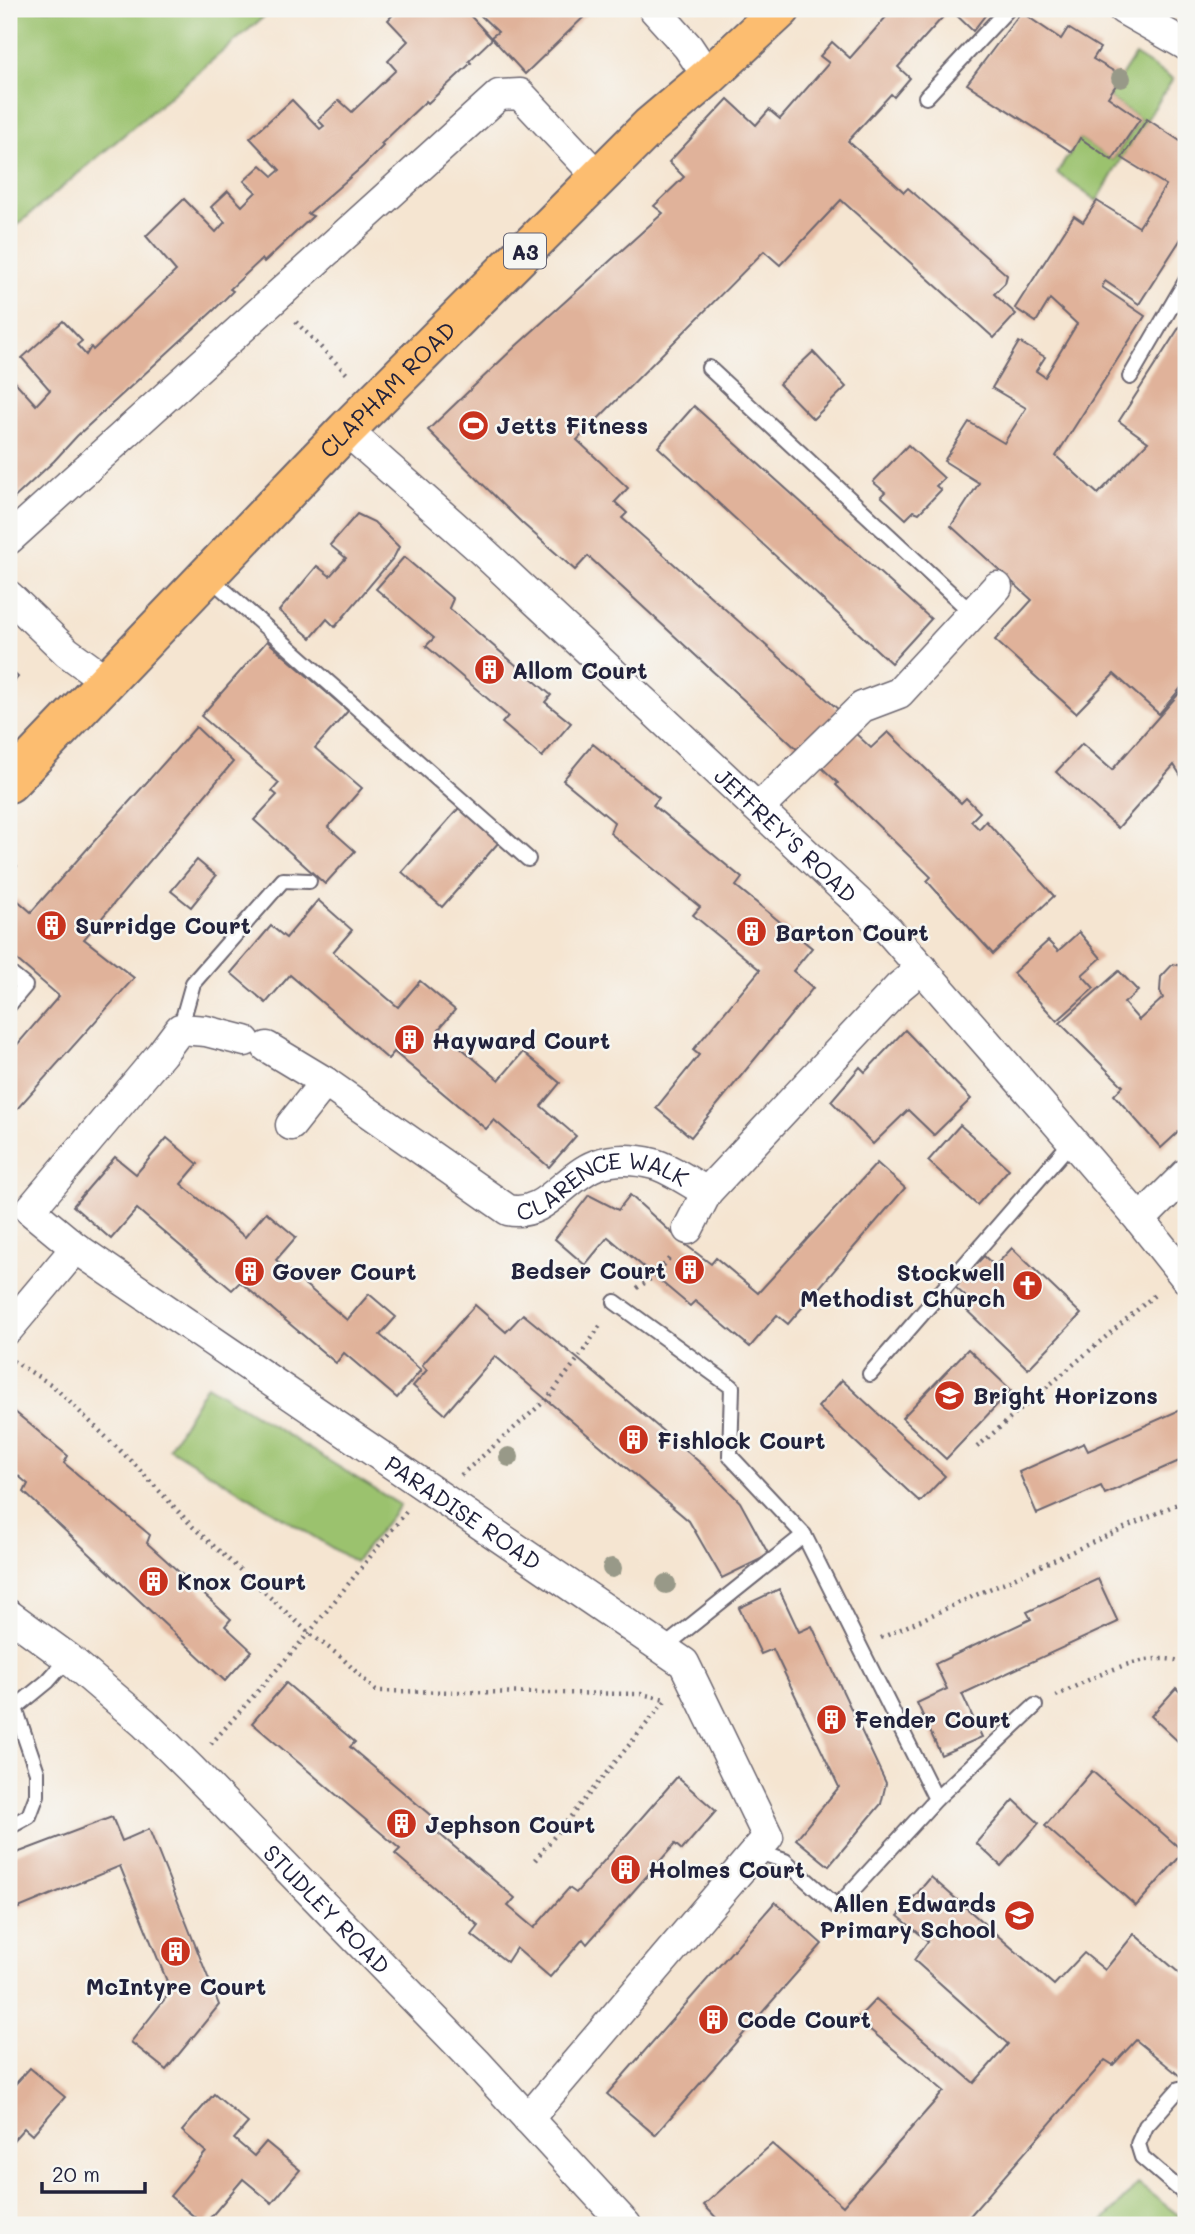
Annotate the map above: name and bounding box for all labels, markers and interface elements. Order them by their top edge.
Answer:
road number: A3 [504,233,546,268]
street label: CLAPHAM ROAD [313,314,462,464]
sports icon: Jetts Fitness [456,408,490,442]
place label: Jetts Fitness [496,410,648,440]
building icon: Allom Court [472,653,506,687]
place label: Allom Court [512,655,647,685]
street label: JEFFREY'S ROAD [708,761,864,909]
building icon: Surridge Court [35,908,69,942]
place label: Surridge Court [75,910,251,940]
building icon: Barton Court [735,915,769,949]
place label: Barton Court [775,917,929,947]
building icon: Hayward Court [392,1023,426,1057]
place label: Hayward Court [432,1025,610,1055]
street label: CLARENCE WALK [514,1145,694,1227]
building icon: Bedser Court [672,1253,706,1287]
building icon: Gover Court [232,1254,266,1288]
place label: Bedser Court [510,1255,666,1285]
place label: Gover Court [272,1256,417,1286]
place label: Stockwell Methodist Church [800,1257,1005,1313]
church icon: Stockwell Methodist Church [1011,1268,1045,1302]
school or university icon: Bright Horizons [933,1378,967,1412]
place label: Bright Horizons [973,1380,1158,1410]
building icon: Fishlock Court [617,1423,651,1457]
place label: Fishlock Court [657,1425,825,1455]
street label: PARADISE ROAD [379,1448,547,1576]
building icon: Knox Court [137,1564,171,1598]
place label: Knox Court [177,1566,306,1596]
building icon: Fender Court [814,1702,848,1736]
place label: Fender Court [854,1704,1011,1734]
building icon: Jephson Court [385,1807,419,1841]
place label: Jephson Court [425,1809,595,1839]
street label: STUDLEY ROAD [257,1838,397,1980]
building icon: Holmes Court [608,1852,642,1886]
place label: Holmes Court [648,1854,805,1884]
place label: Allen Edwards Primary School [820,1888,996,1944]
school or university icon: Allen Edwards Primary School [1002,1899,1036,1933]
building icon: McIntyre Court [159,1935,193,1969]
place label: McIntyre Court [86,1971,266,2001]
building icon: Code Court [697,2002,731,2036]
place label: Code Court [737,2004,871,2034]
scale bar [42,2150,145,2194]
text: 20 m [52,2160,100,2187]

